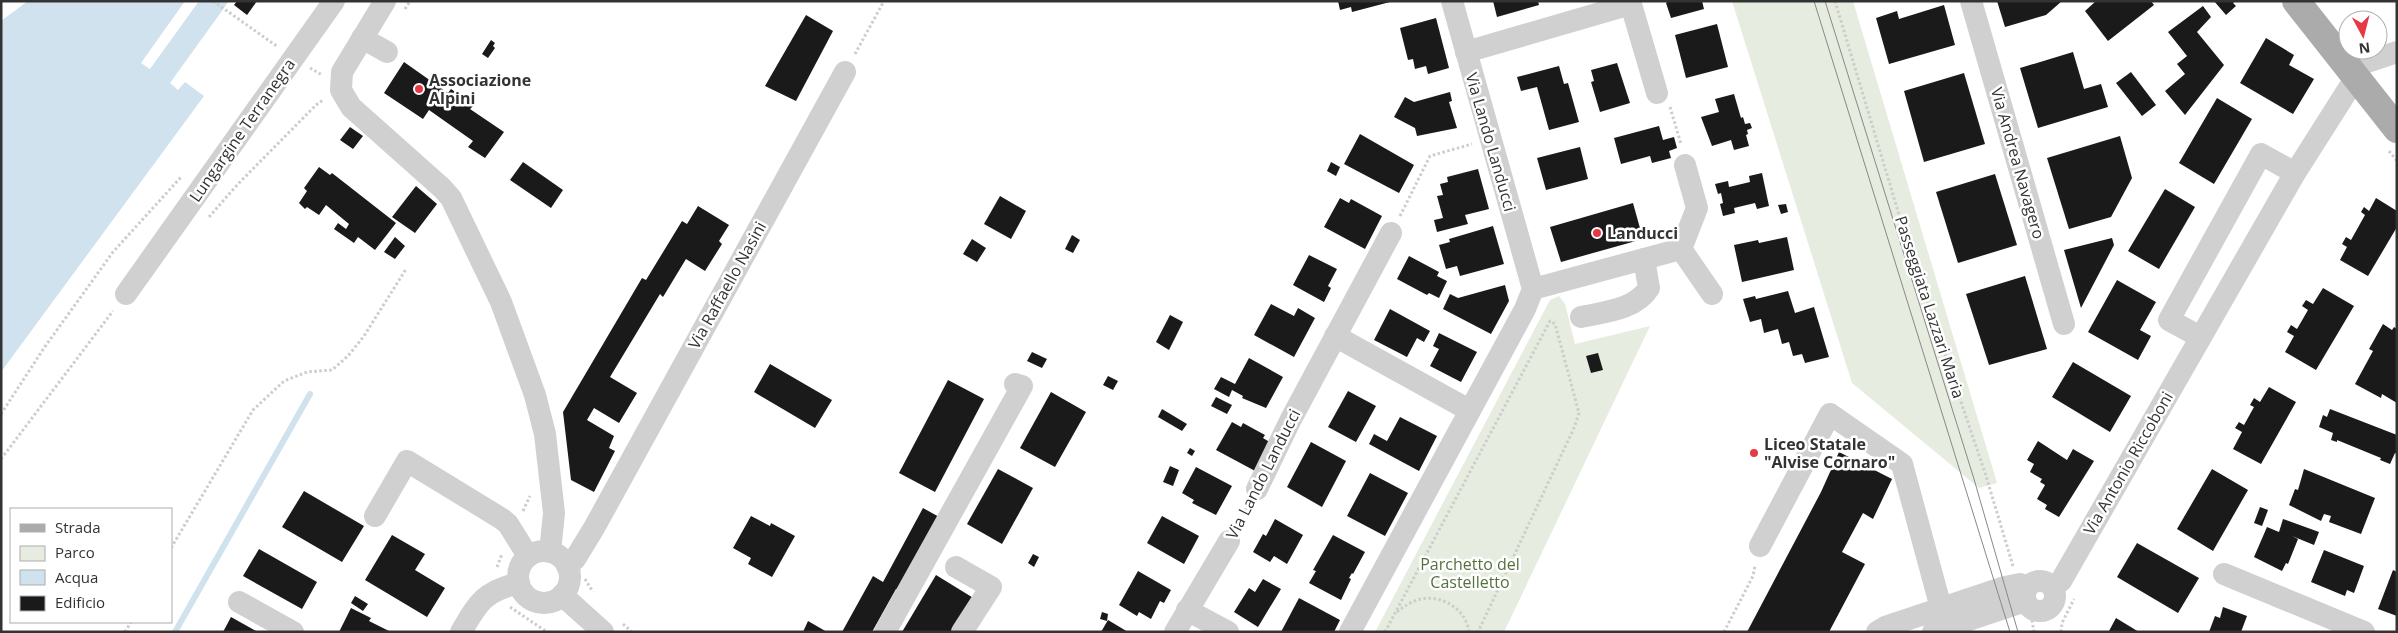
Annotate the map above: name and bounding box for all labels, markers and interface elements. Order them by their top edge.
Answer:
north arrow [2338,10,2388,60]
text: N [2358,38,2371,59]
street label: Lungargine Terranegra [184,54,300,206]
place label: Associazione Alpini [429,69,531,109]
street label: Via Lando Landucci [1461,70,1521,214]
marker: Associazione Alpini [413,83,425,95]
street label: Via Andrea Navagero [1986,85,2050,241]
street label: Passeggiata Lazzari Maria [1890,213,1970,401]
street label: Via Raffaello Nasini [683,217,771,353]
place label: Landucci [1607,222,1678,244]
marker: Landucci [1591,227,1603,239]
street label: Via Antonio Riccoboni [2078,388,2178,538]
street label: Via Lando Landucci [1221,405,1305,543]
place label: Liceo Statale "Alvise Cornaro" [1764,433,1895,473]
marker: Liceo Statale "Alvise Cornaro" [1748,447,1760,459]
legend [10,508,172,623]
text: Strada [55,517,101,537]
text: Parco [55,542,95,562]
park label: Parchetto del Castelletto [1420,553,1520,593]
text: Acqua [55,567,98,587]
text: Edificio [55,592,105,612]

